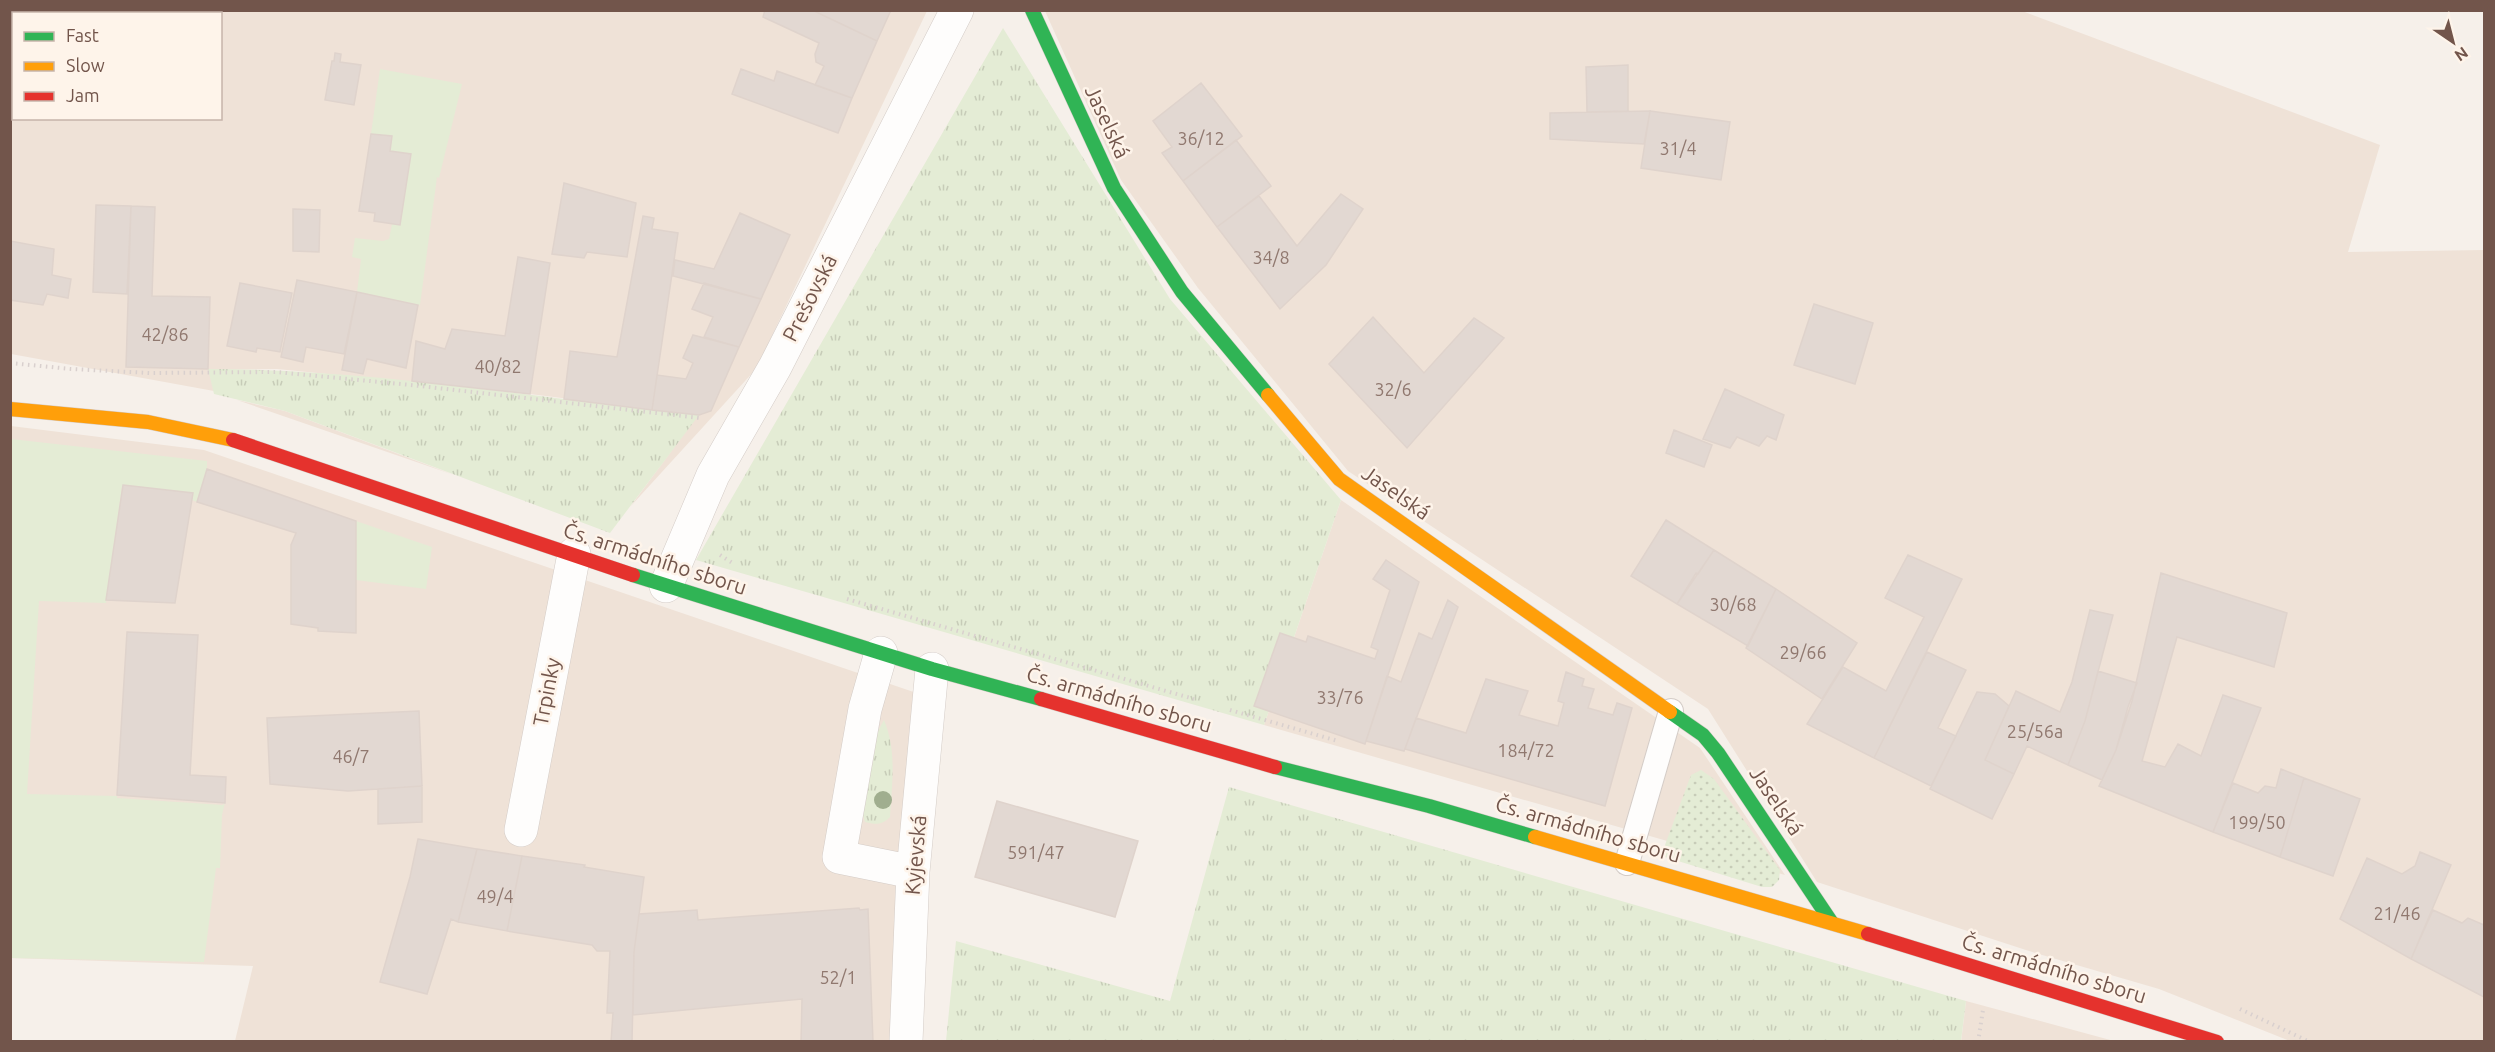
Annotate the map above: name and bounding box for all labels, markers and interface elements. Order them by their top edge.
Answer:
legend [12,12,222,120]
north arrow [2423,12,2483,72]
text: Fast [66,25,99,45]
text: N [2452,43,2472,65]
text: Slow [66,55,105,75]
street label: Jaselská [1081,81,1135,162]
text: Jam [66,85,100,105]
house number: 36/12 [1177,128,1225,148]
house number: 31/4 [1659,138,1697,158]
house number: 34/8 [1252,247,1290,267]
street label: Prešovská [777,250,841,345]
house number: 42/86 [141,324,189,344]
house number: 40/82 [474,356,522,376]
house number: 32/6 [1374,379,1412,399]
street label: Jaselská [1358,460,1435,524]
street label: Čs. armádního sboru [560,517,750,599]
house number: 30/68 [1709,594,1757,614]
house number: 29/66 [1779,642,1827,662]
street label: Trpinky [528,656,564,728]
street label: Čs. armádního sboru [1024,661,1215,737]
house number: 33/76 [1316,687,1364,707]
house number: 25/56a [2007,721,2063,741]
house number: 184/72 [1497,740,1555,760]
house number: 46/7 [332,746,370,766]
street label: Jaselská [1745,761,1809,839]
street label: Čs. armádního sboru [1493,791,1684,867]
house number: 199/50 [2228,812,2286,832]
street label: Kyjevská [900,814,930,896]
house number: 591/47 [1007,842,1065,862]
house number: 49/4 [476,886,514,906]
house number: 21/46 [2373,903,2421,923]
street label: Čs. armádního sboru [1959,929,2149,1008]
house number: 52/1 [819,967,857,987]

